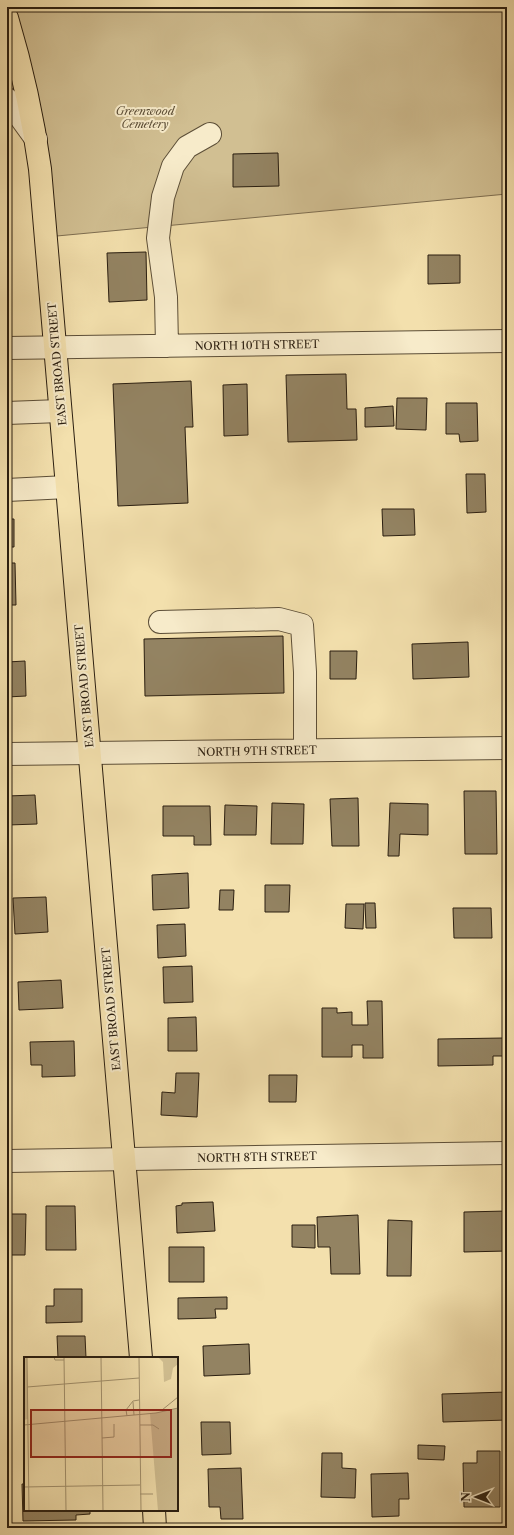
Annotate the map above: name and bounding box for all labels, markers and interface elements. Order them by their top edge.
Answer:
park label: Greenwood Cemetery [116,104,176,131]
street label: EAST BROAD STREET [45,301,69,426]
street label: NORTH 10TH STREET [194,337,320,353]
street label: EAST BROAD STREET [72,623,96,748]
street label: NORTH 9TH STREET [197,743,318,759]
street label: EAST BROAD STREET [99,946,123,1071]
street label: NORTH 8TH STREET [197,1149,318,1165]
inset map [24,1357,178,1511]
north arrow [456,1477,496,1517]
text: N [459,1492,473,1502]

